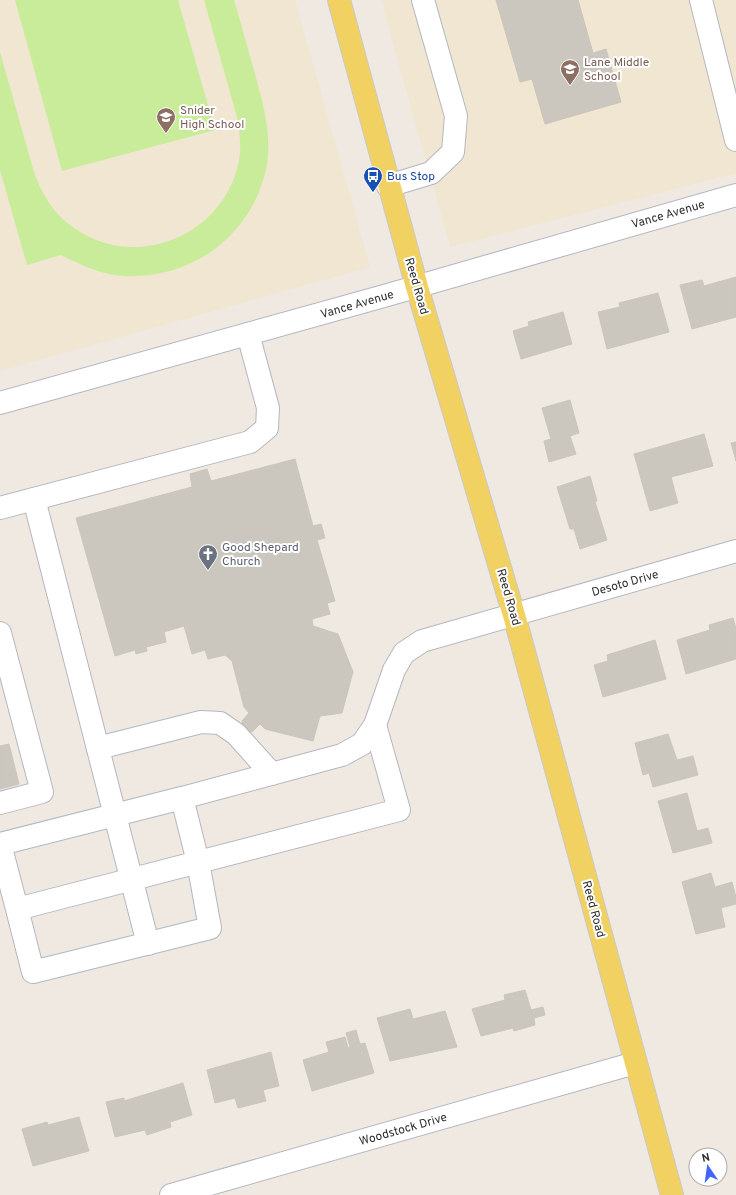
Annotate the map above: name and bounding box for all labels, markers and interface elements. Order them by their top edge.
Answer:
place label: Lane Middle School [584,55,649,85]
school or university icon: Lane Middle School [559,58,581,86]
place label: Snider High School [180,103,244,133]
school or university icon: Snider High School [155,106,177,134]
bus stop icon: Bus Stop [362,165,384,193]
place label: Bus Stop [387,169,435,185]
street label: Vance Avenue [630,197,707,233]
street label: Reed Road [400,256,432,317]
street label: Vance Avenue [319,287,396,323]
place label: Good Shepard Church [222,540,299,570]
church icon: Good Shepard Church [197,543,219,571]
street label: Reed Road [492,567,524,628]
street label: Desoto Drive [590,567,661,601]
street label: Reed Road [578,879,608,940]
street label: Woodstock Drive [357,1110,449,1150]
north arrow [688,1147,728,1187]
text: N [701,1151,711,1166]

